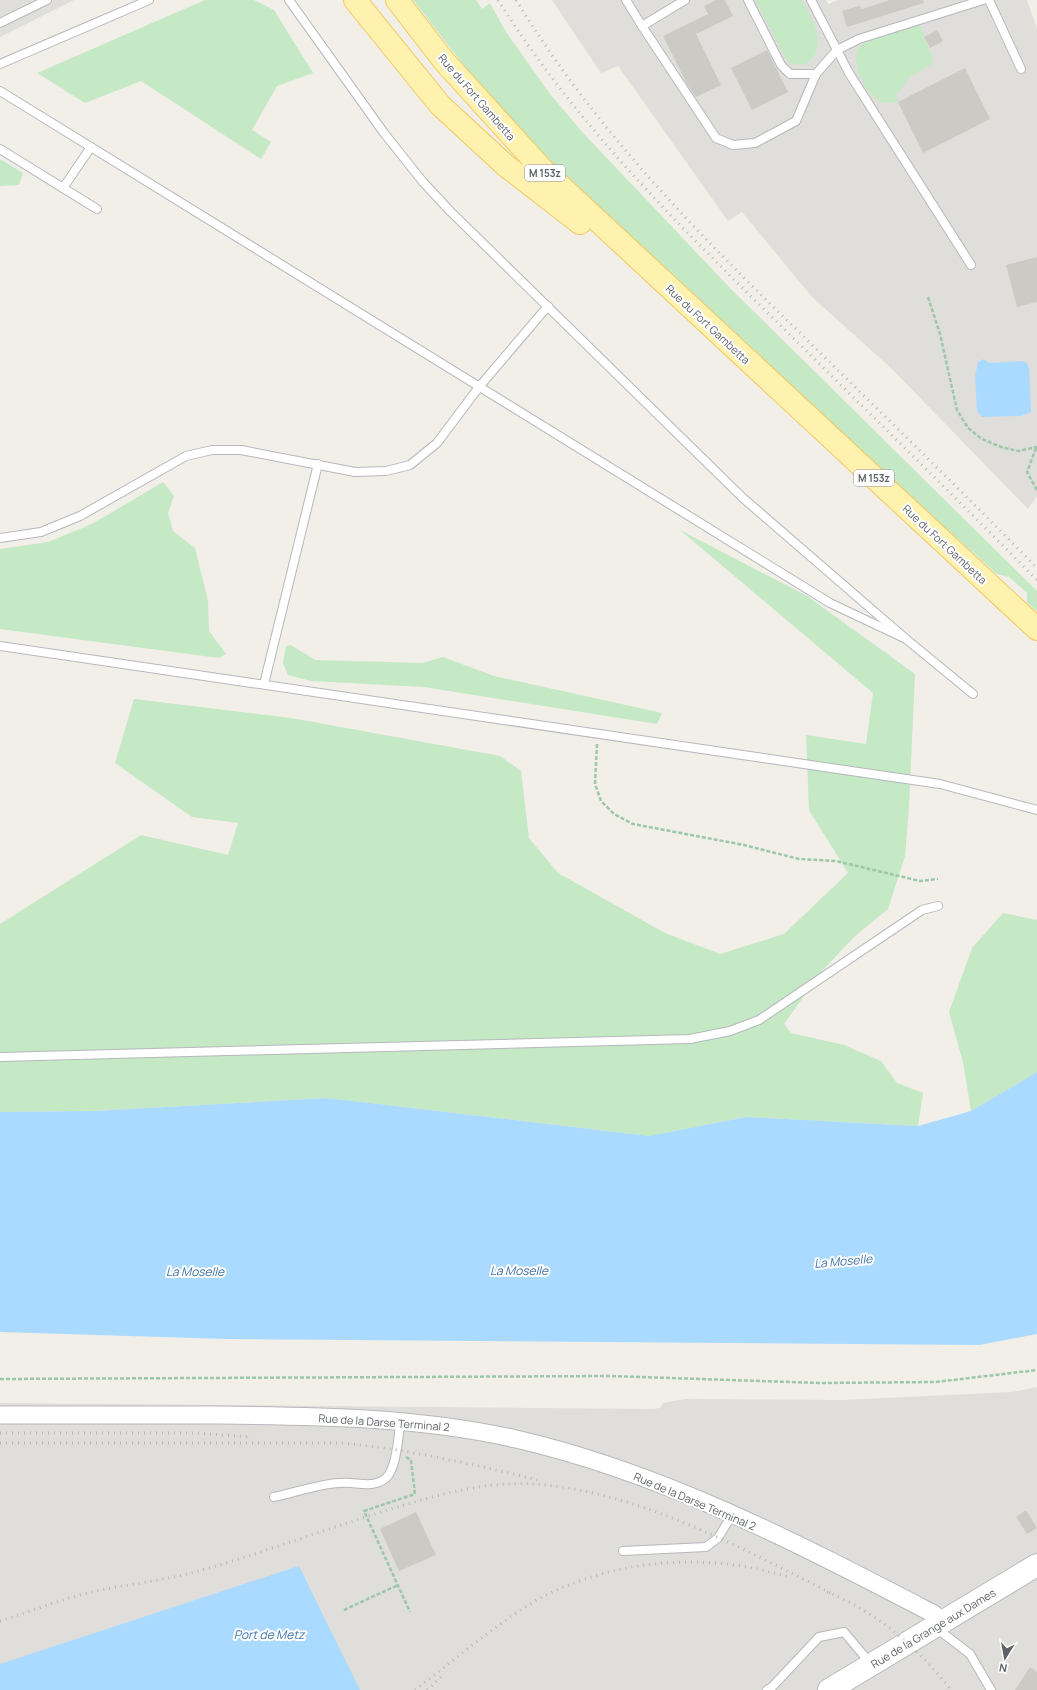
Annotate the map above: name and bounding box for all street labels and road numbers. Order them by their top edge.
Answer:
street label: Rue du Fort Gambetta [435,50,519,144]
road number: M 153z [525,165,565,181]
street label: Rue du Fort Gambetta [663,281,753,367]
road number: M 153z [854,470,894,486]
street label: Rue du Fort Gambetta [900,501,990,587]
street label: Rue de la Darse Terminal 2 [318,1410,450,1434]
street label: Rue de la Darse Terminal 2 [632,1468,758,1534]
street label: Rue de la Grange aux Dames [868,1585,998,1671]

